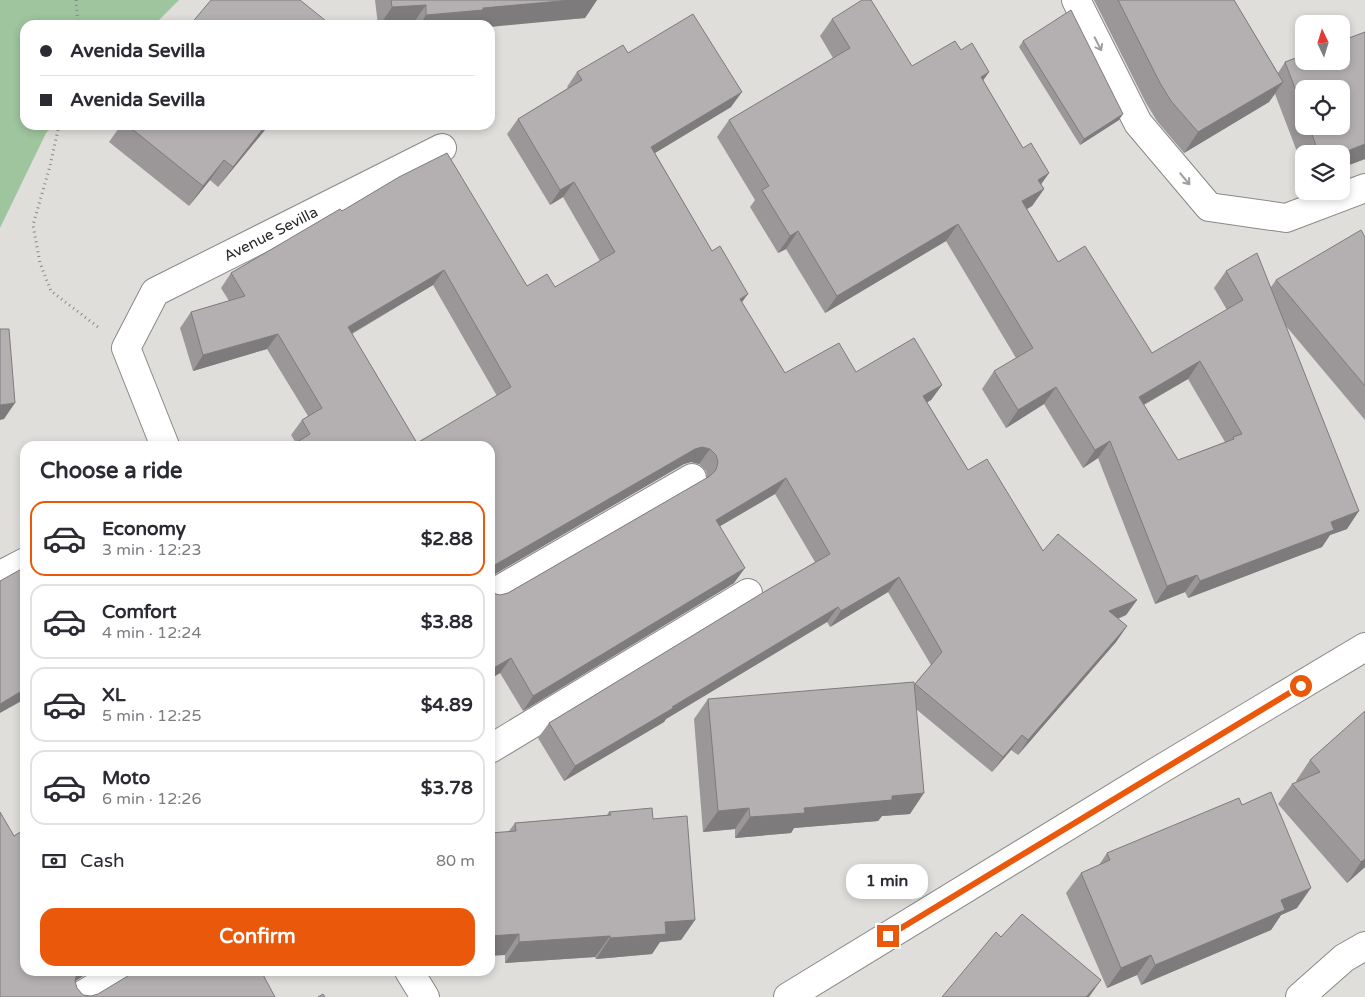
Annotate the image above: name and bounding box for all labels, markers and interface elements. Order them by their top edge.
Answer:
north arrow [1295,15,1350,70]
map controls [1295,15,1350,200]
one-way arrow [1093,36,1103,51]
text: Avenida Sevilla [70,40,205,62]
button: locate [1295,80,1350,135]
text: Avenida Sevilla [70,89,205,111]
button: layers [1295,145,1350,200]
one-way arrow [1179,173,1191,186]
street label: Avenue Sevilla [221,203,321,265]
text: Choose a ride [40,458,183,484]
icon: car [42,516,87,561]
text: Economy [102,518,186,540]
text: $2.88 [421,528,473,550]
text: 3 min · 12:23 [102,540,201,560]
icon: car [42,599,87,644]
text: Comfort [102,601,176,623]
text: $3.88 [421,611,473,633]
text: 4 min · 12:24 [102,623,201,643]
route start [1290,675,1312,697]
icon: car [42,682,87,727]
text: XL [102,684,126,706]
text: $4.89 [421,694,473,716]
text: 5 min · 12:25 [102,706,201,726]
icon: car [42,765,87,810]
text: Moto [102,767,150,789]
text: $3.78 [421,777,473,799]
text: 6 min · 12:26 [102,789,201,809]
icon: cash [40,847,68,875]
text: Cash [80,850,125,872]
text: 80 m [436,851,475,871]
callout: 1 min [847,864,929,898]
text: 1 min [866,871,908,891]
button: Confirm [40,908,475,966]
route end [877,925,899,947]

